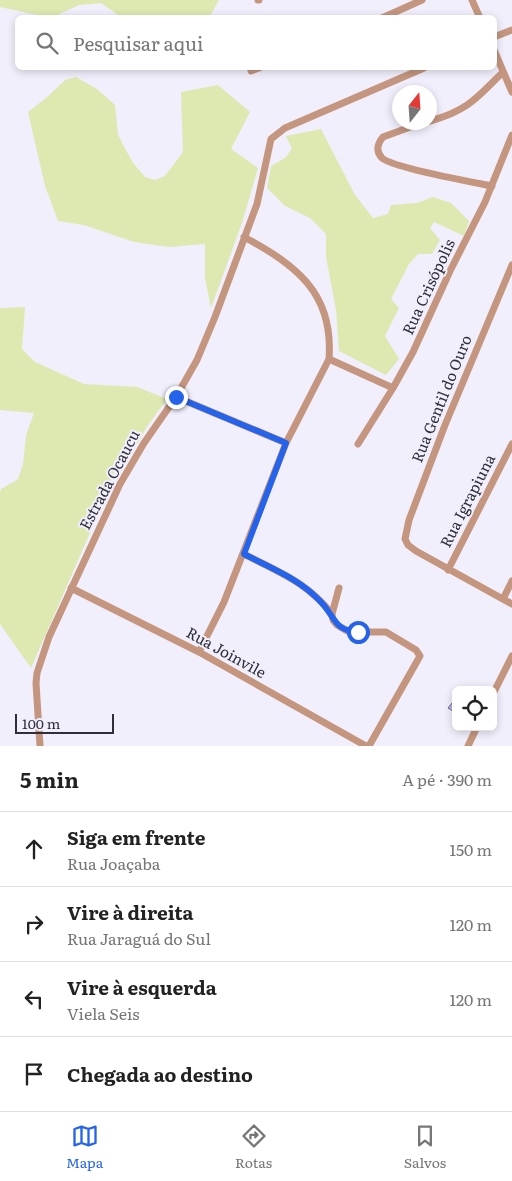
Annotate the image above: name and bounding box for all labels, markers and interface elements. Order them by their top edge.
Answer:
search box [15,15,497,70]
icon: search [33,29,61,57]
text: Pesquisar aqui [73,29,203,57]
north arrow [392,85,437,130]
street label: Rua Crisópolis [395,234,460,338]
street label: Rua Gentil do Ouro [405,331,477,466]
route end [165,386,188,409]
street label: Estrada Ocaucu [73,425,145,533]
street label: Rua Igrapiuna [433,449,501,551]
street label: Rua Joinvile [183,620,271,683]
route start [347,621,370,644]
map controls [452,686,497,731]
button: locate [452,686,497,731]
scale bar [15,711,114,734]
text: 100 m [22,713,60,733]
text: 5 min [20,763,79,794]
text: A pé · 390 m [402,767,492,791]
text: Siga em frente [67,823,205,851]
icon: ahead [20,835,48,863]
text: 150 m [449,837,492,861]
text: Rua Joaçaba [67,851,161,875]
text: Vire à direita [67,898,194,926]
icon: right [20,910,48,938]
text: 120 m [449,912,492,936]
text: Rua Jaraguá do Sul [67,926,211,950]
text: Vire à esquerda [67,973,217,1001]
icon: left [20,985,48,1013]
text: 120 m [449,987,492,1011]
text: Viela Seis [67,1001,140,1025]
icon: arrive [20,1060,48,1088]
text: Chegada ao destino [67,1060,253,1088]
tab: Mapa [66,1122,103,1172]
tab: Rotas [235,1122,272,1172]
tab: Salvos [404,1122,446,1172]

